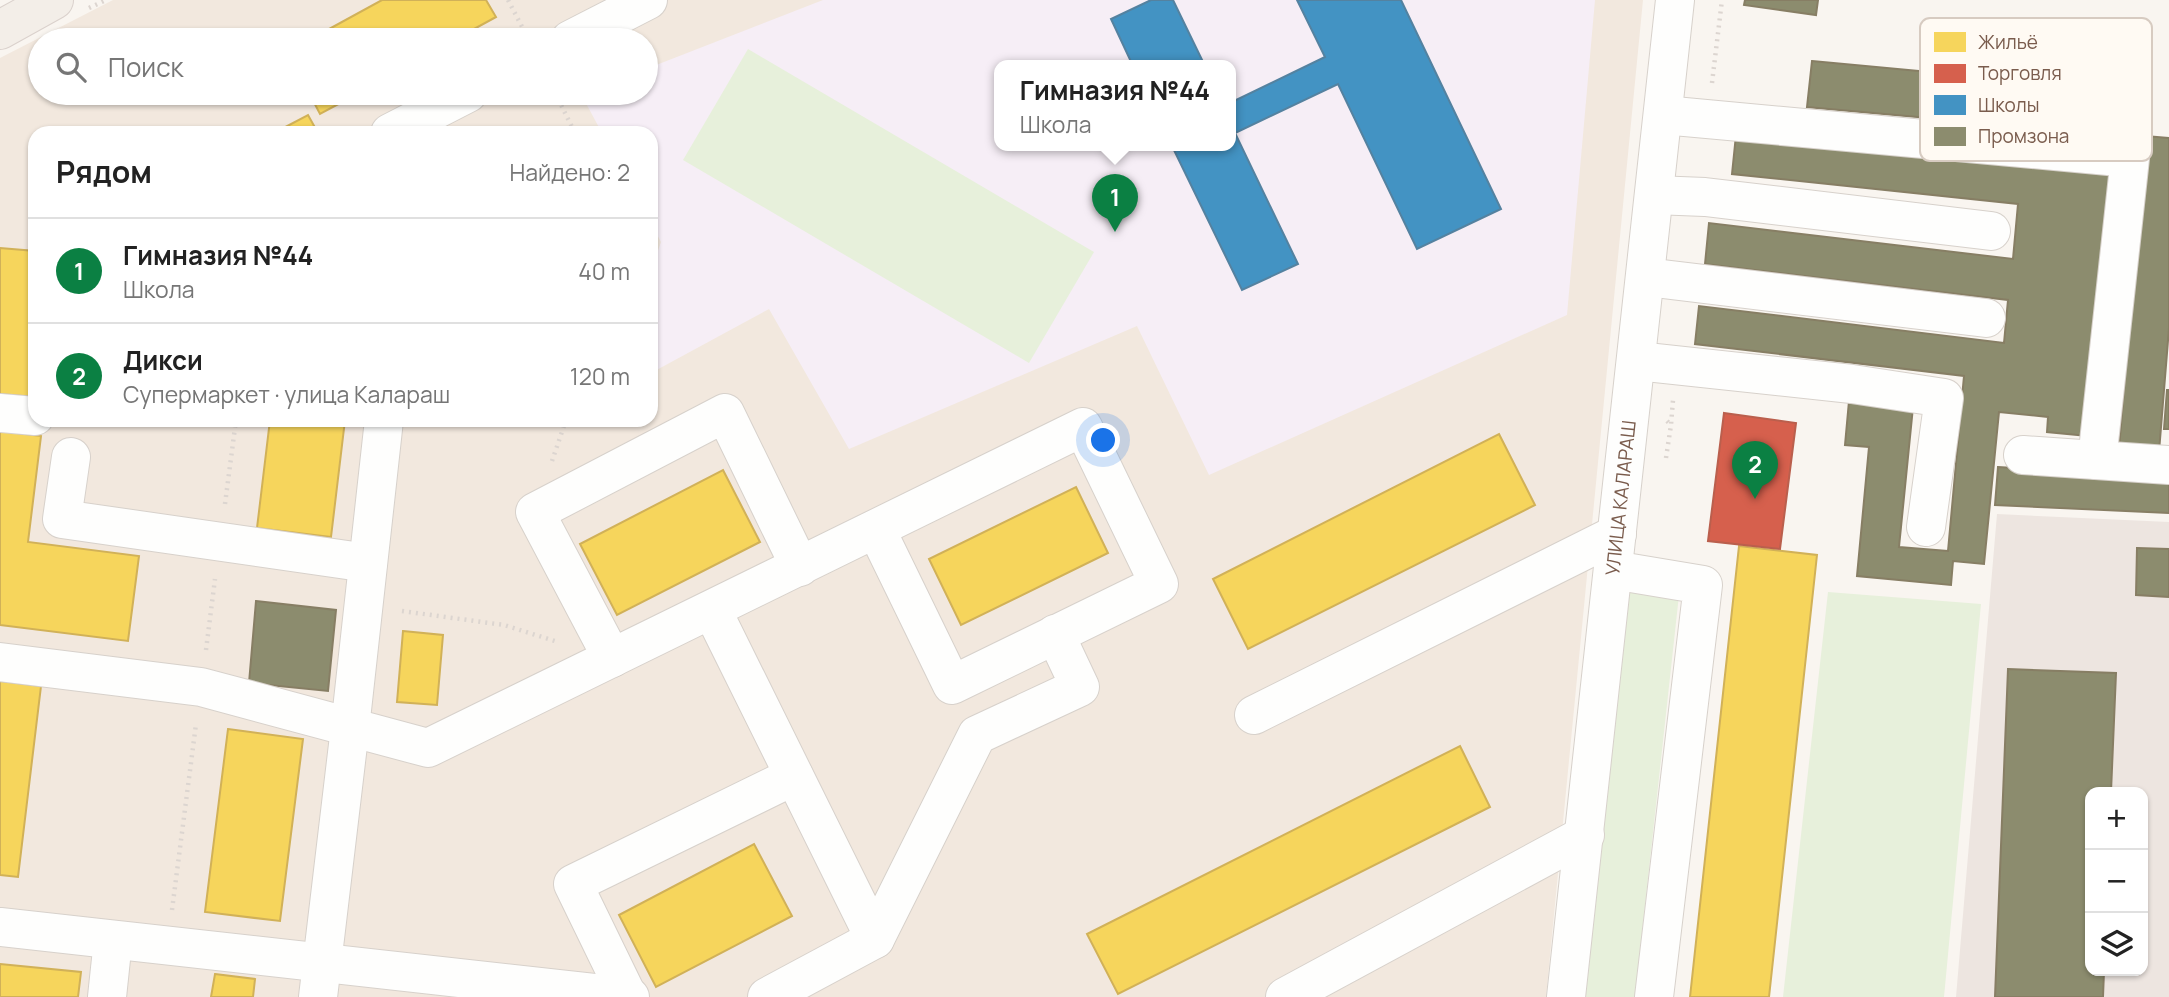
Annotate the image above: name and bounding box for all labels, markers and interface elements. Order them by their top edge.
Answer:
legend [1920,18,2152,161]
search box [28,28,658,105]
text: Жильё [1978,29,2038,55]
icon: search [52,48,90,86]
text: Поиск [108,49,183,85]
popup [994,60,1236,151]
text: Торговля [1978,60,2062,86]
text: Гимназия №44 [1020,72,1210,108]
text: Школы [1978,92,2039,118]
text: Школа [1020,108,1091,140]
text: Промзона [1978,123,2069,149]
text: Рядом [56,151,152,192]
text: Найдено: 2 [509,156,630,188]
pin: 1 [1092,174,1138,232]
text: Гимназия №44 [123,237,313,273]
text: 1 [74,255,84,287]
text: 40 m [578,255,630,287]
text: Школа [123,273,195,305]
text: Дикси [123,342,203,378]
text: 2 [72,360,86,392]
text: 120 m [570,360,630,392]
text: Супермаркет · улица Калараш [123,378,450,410]
street label: УЛИЦА КАЛАРАШ [1599,419,1642,577]
your location [1086,423,1120,457]
pin: 2 [1732,441,1778,499]
map controls [2085,787,2148,976]
button: + [2085,787,2148,850]
button: − [2085,850,2148,913]
button: layers [2085,913,2148,976]

